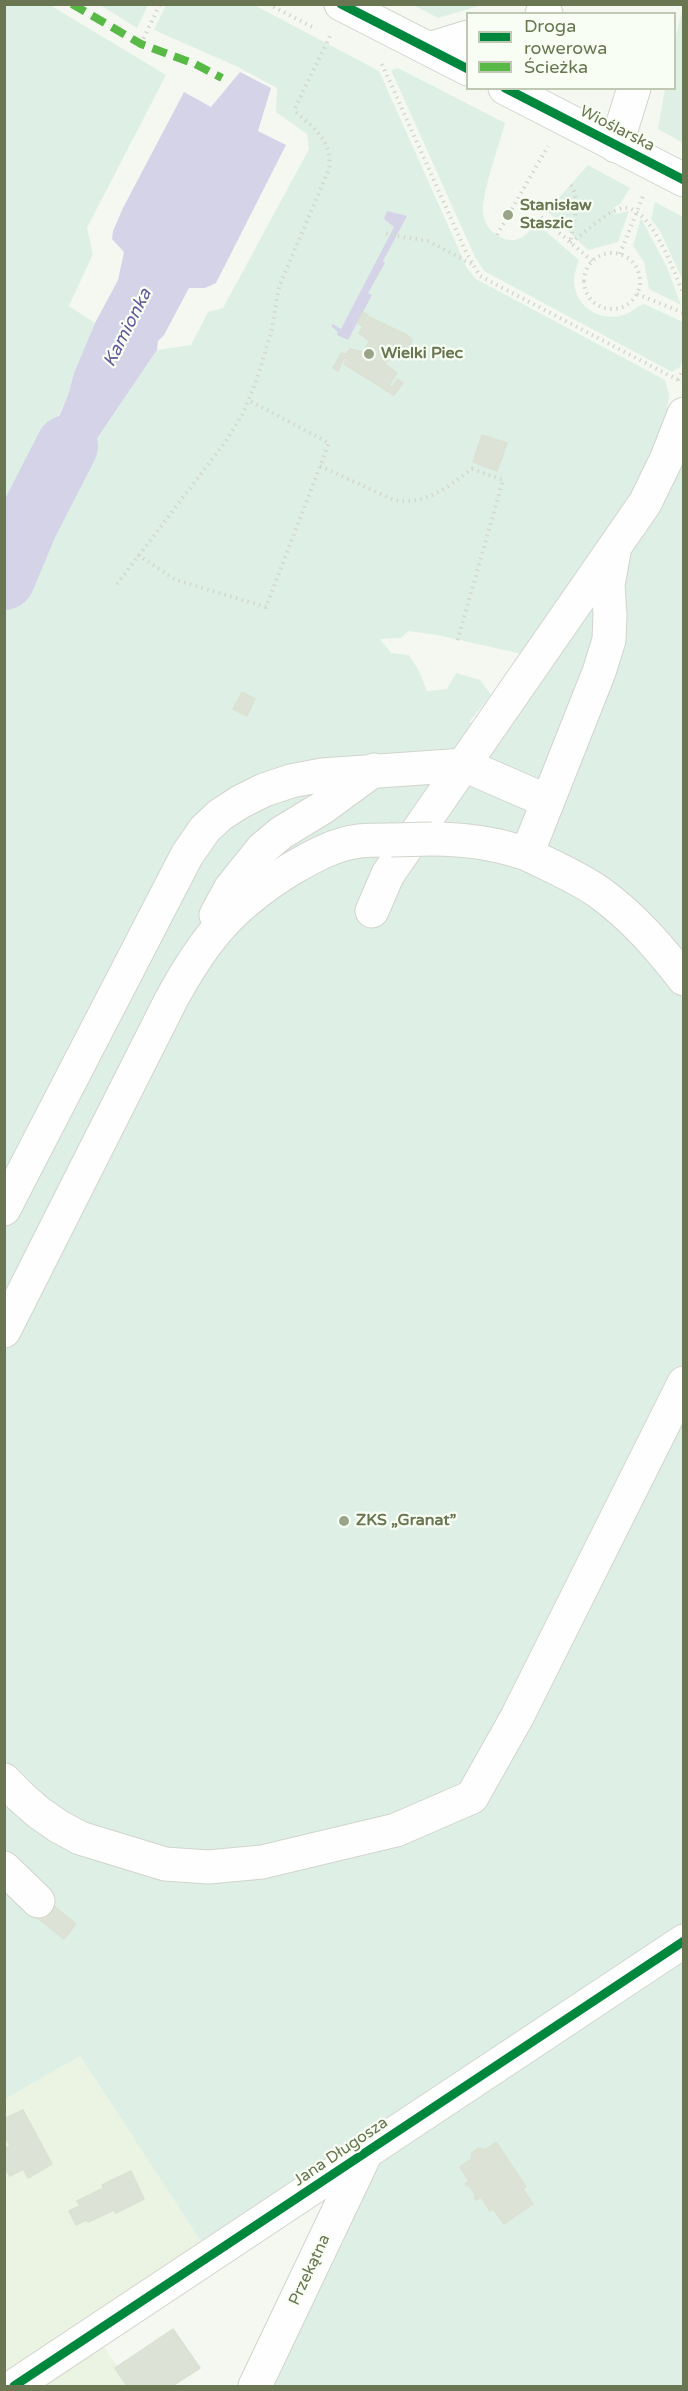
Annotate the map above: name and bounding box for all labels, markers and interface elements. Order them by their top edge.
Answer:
legend [466,12,676,90]
text: Droga rowerowa [524,15,607,59]
text: Ścieżka [524,56,588,78]
street label: Wioślarska [576,102,658,156]
place label: Stanisław Staszic [520,196,592,234]
marker: Stanisław Staszic [501,208,515,222]
water label: Kamionka [99,285,157,371]
place label: Wielki Piec [381,344,463,364]
marker: Wielki Piec [362,347,376,361]
place label: ZKS „Granat” [356,1511,456,1531]
marker: ZKS „Granat” [337,1514,351,1528]
street label: Jana Długosza [290,2113,392,2191]
street label: Przekątna [285,2232,335,2308]

